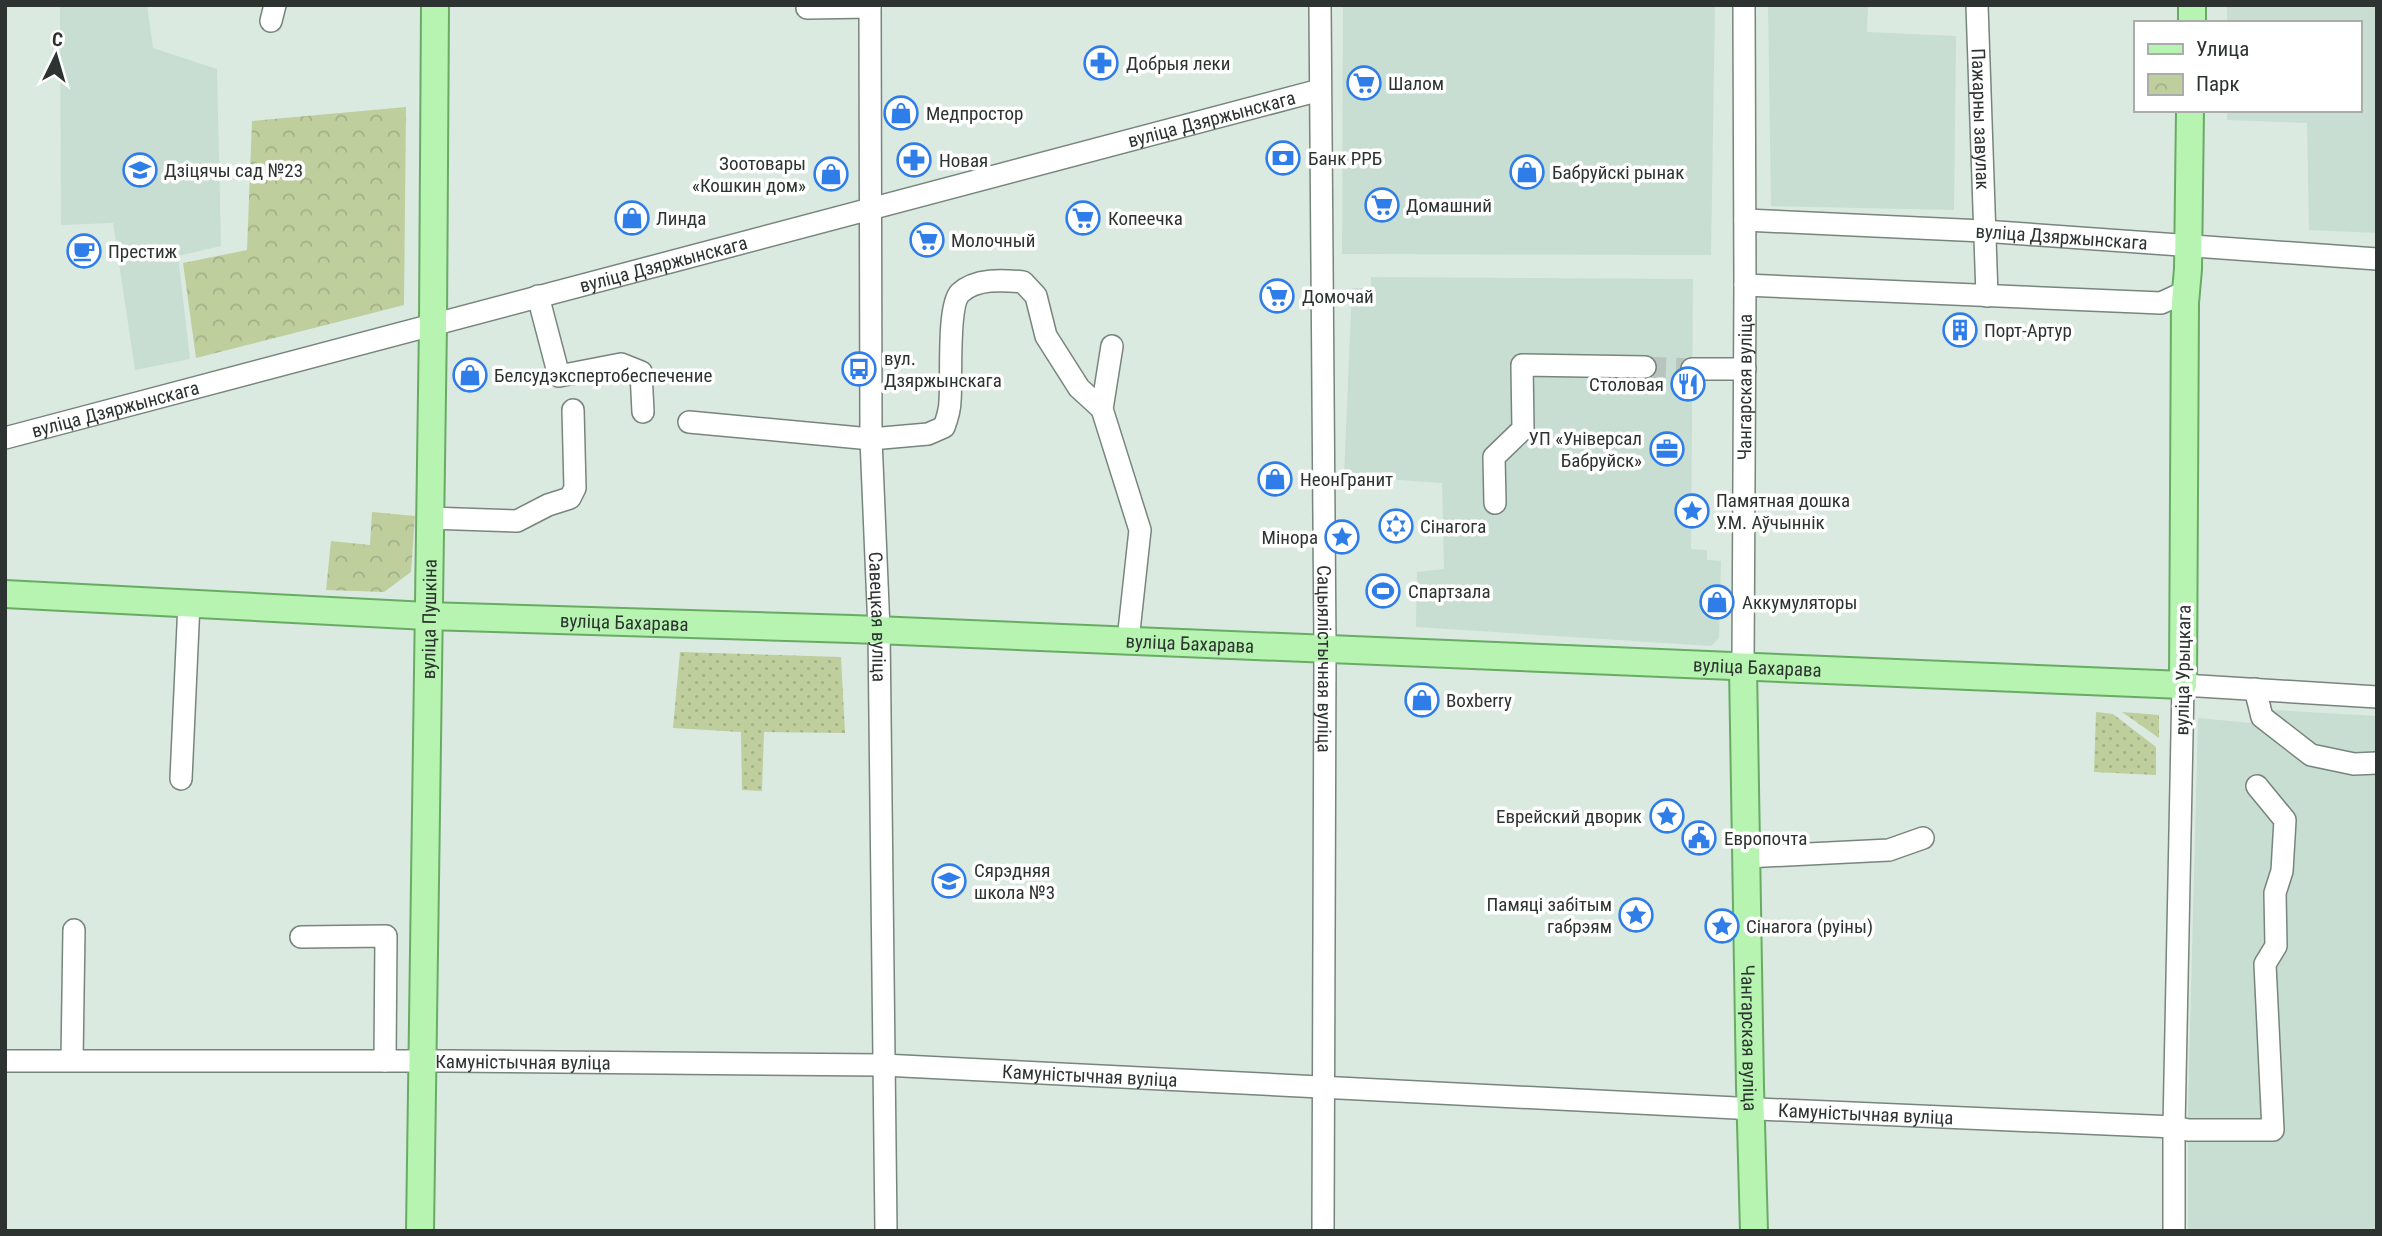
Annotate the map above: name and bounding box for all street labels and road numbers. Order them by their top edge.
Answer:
street label: Пажарны завулак [1967,48,1995,190]
street label: вуліца Дзяржынскага [1125,86,1298,152]
street label: вуліца Дзяржынскага [1975,219,2148,254]
street label: вуліца Дзяржынскага [577,231,750,297]
street label: Чангарская вуліца [1733,314,1756,460]
street label: вуліца Дзяржынскага [29,376,201,442]
street label: Савецкая вуліца [864,551,891,682]
street label: вуліца Пушкіна [416,559,441,679]
street label: Сацыялістычная вуліца [1313,565,1337,753]
street label: вуліца Урыцкага [2170,605,2196,735]
street label: вуліца Бахарава [560,609,689,635]
street label: вуліца Бахарава [1125,629,1255,657]
street label: вуліца Бахарава [1693,653,1822,681]
street label: Чангарская вуліца [1736,965,1762,1112]
street label: Камуністычная вуліца [435,1049,611,1074]
street label: Камуністычная вуліца [1002,1060,1178,1091]
street label: Камуністычная вуліца [1778,1098,1954,1129]

